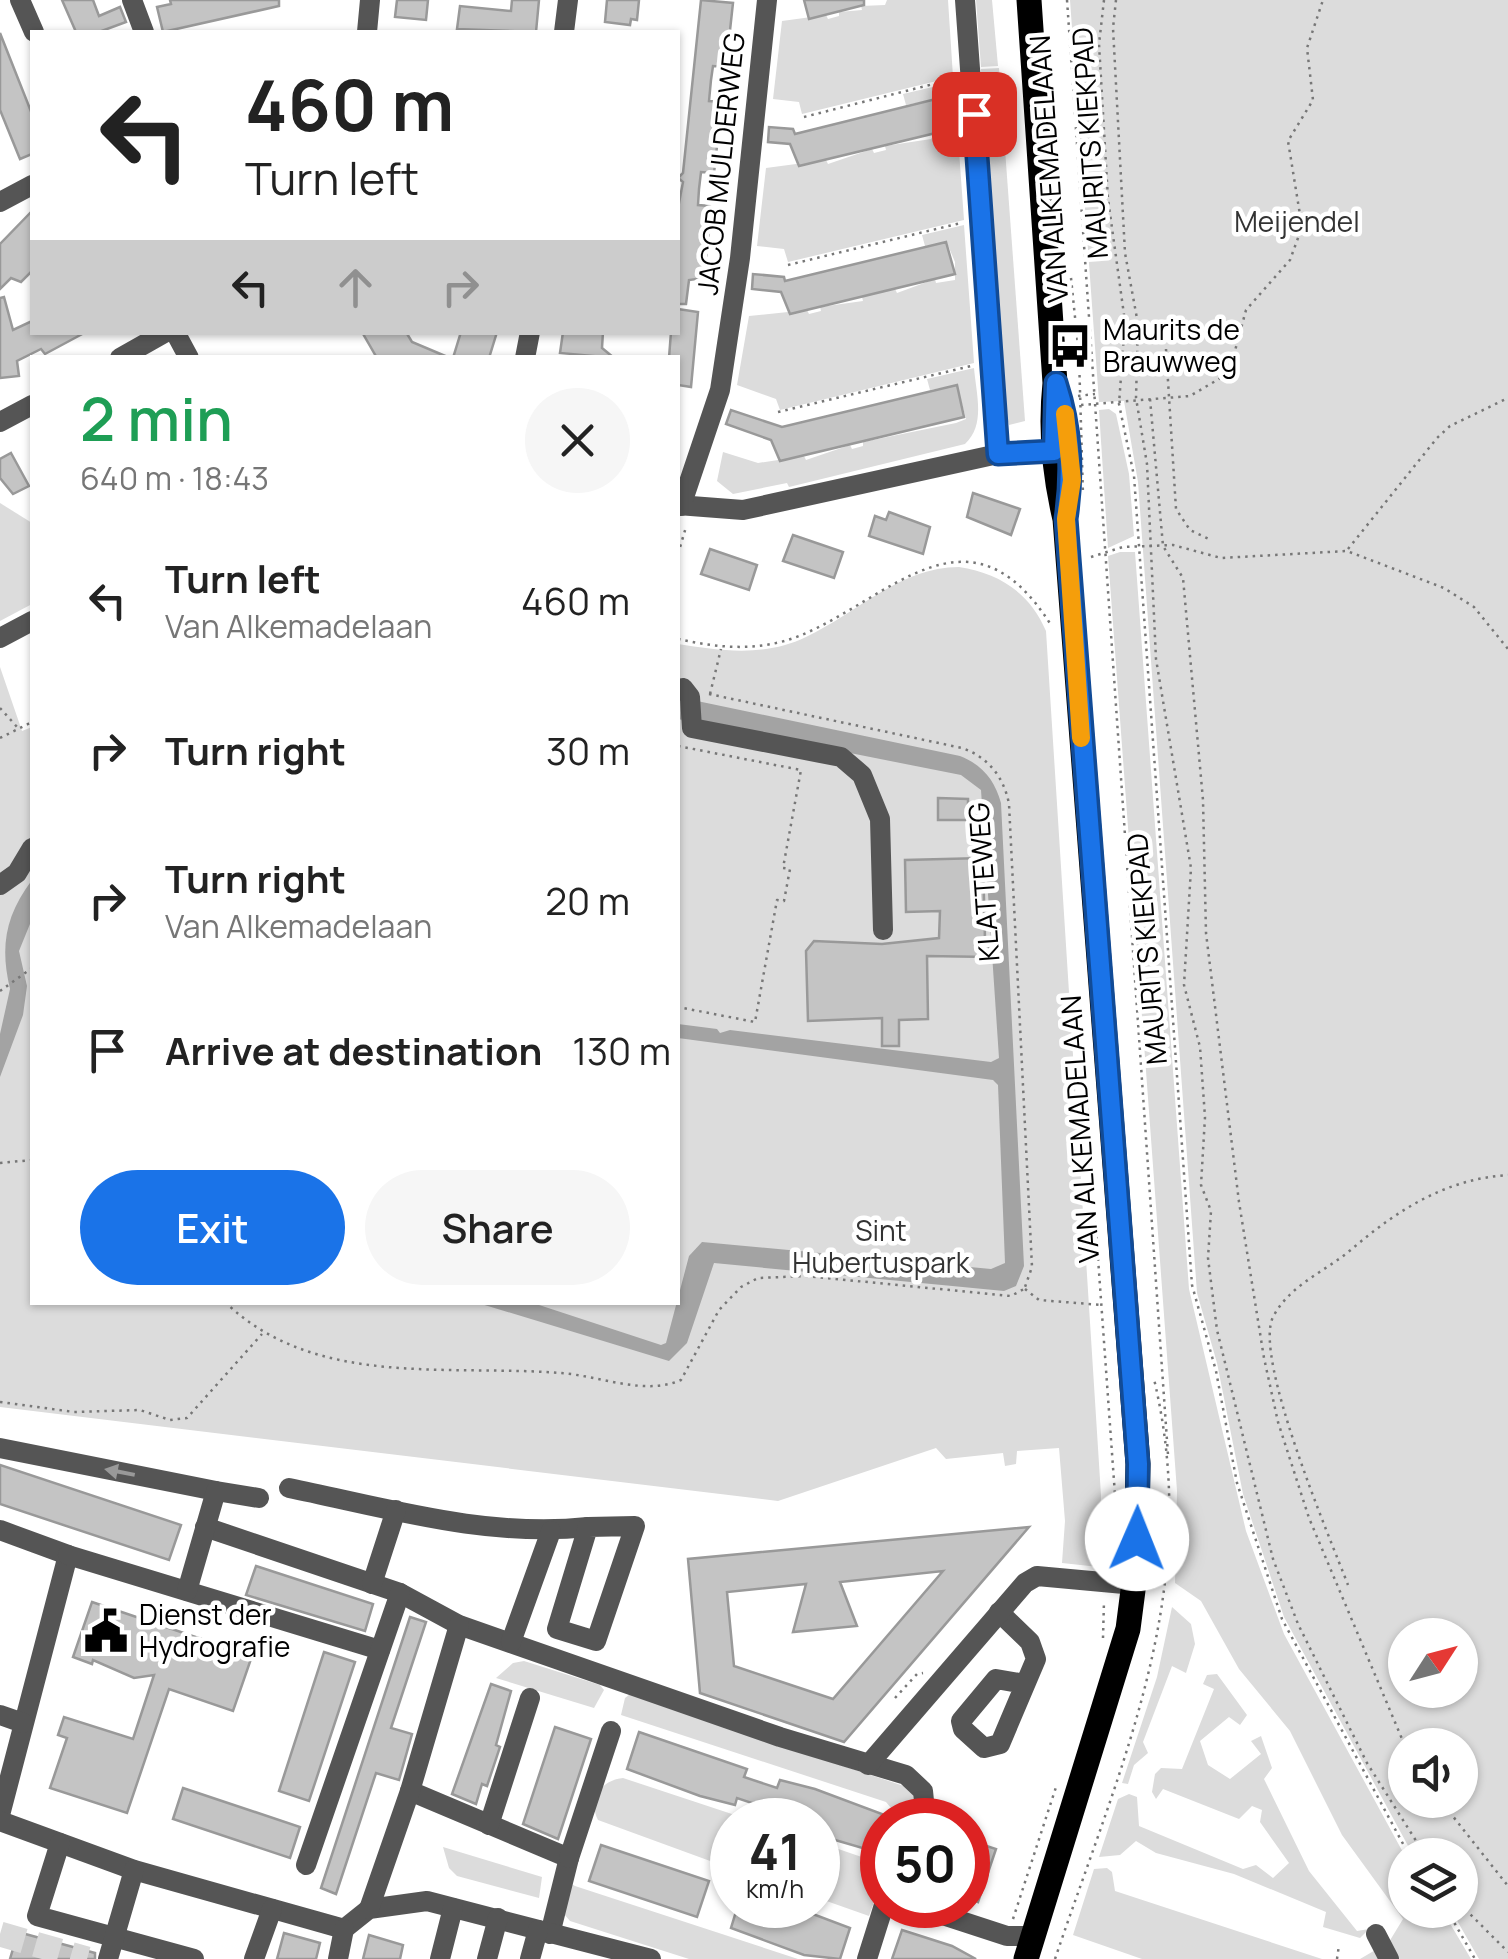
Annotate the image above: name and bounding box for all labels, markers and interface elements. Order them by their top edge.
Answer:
street label: MAURITS KIEKPAD [1062,26,1116,260]
street label: JACOB MULDERWEG [687,31,753,297]
street label: VAN ALKEMADELAAN [1020,34,1076,304]
text: 460 m [245,56,454,152]
icon: left [80,70,210,200]
pin [932,72,1017,157]
icon: arrive [947,87,1002,142]
text: Turn left [245,147,419,209]
park label: Meijendel [1234,202,1360,240]
icon: left [223,260,278,315]
icon: ahead [328,260,383,315]
icon: right [433,260,488,315]
place label: Maurits de Brauwweg [1103,310,1240,380]
bus stop icon: Maurits de Brauwweg [1046,322,1094,370]
text: 2 min [80,377,233,459]
button: close [525,388,630,493]
text: 640 m · 18:43 [80,456,269,500]
text: Turn left [165,552,321,604]
icon: left [80,573,135,628]
text: 460 m [521,574,630,626]
text: Van Alkemadelaan [165,604,432,648]
icon: right [80,723,135,778]
text: Turn right [165,724,346,776]
text: 30 m [546,724,630,776]
street label: KLATTEWEG [959,801,1008,963]
street label: MAURITS KIEKPAD [1117,832,1175,1066]
text: Turn right [165,852,346,904]
icon: right [80,873,135,928]
text: 20 m [545,874,630,926]
text: Van Alkemadelaan [165,904,432,948]
street label: VAN ALKEMADELAAN [1051,994,1107,1264]
icon: arrive [80,1023,135,1078]
text: Arrive at destination [165,1024,542,1076]
text: 130 m [572,1024,671,1076]
button: Exit [80,1170,345,1285]
button: Share [365,1170,630,1285]
park label: Sint Hubertuspark [792,1211,971,1281]
one-way arrow [104,1464,135,1480]
position arrow [1085,1487,1189,1591]
place label: Dienst der Hydrografie [139,1595,290,1665]
public building icon: Dienst der Hydrografie [82,1607,130,1655]
north arrow [1388,1618,1478,1708]
map controls [1388,1618,1478,1928]
button: sound [1388,1728,1478,1818]
speed limit sign: 50 [860,1798,990,1928]
text: 41 [749,1817,801,1885]
button: layers [1388,1838,1478,1928]
text: km/h [746,1871,804,1906]

